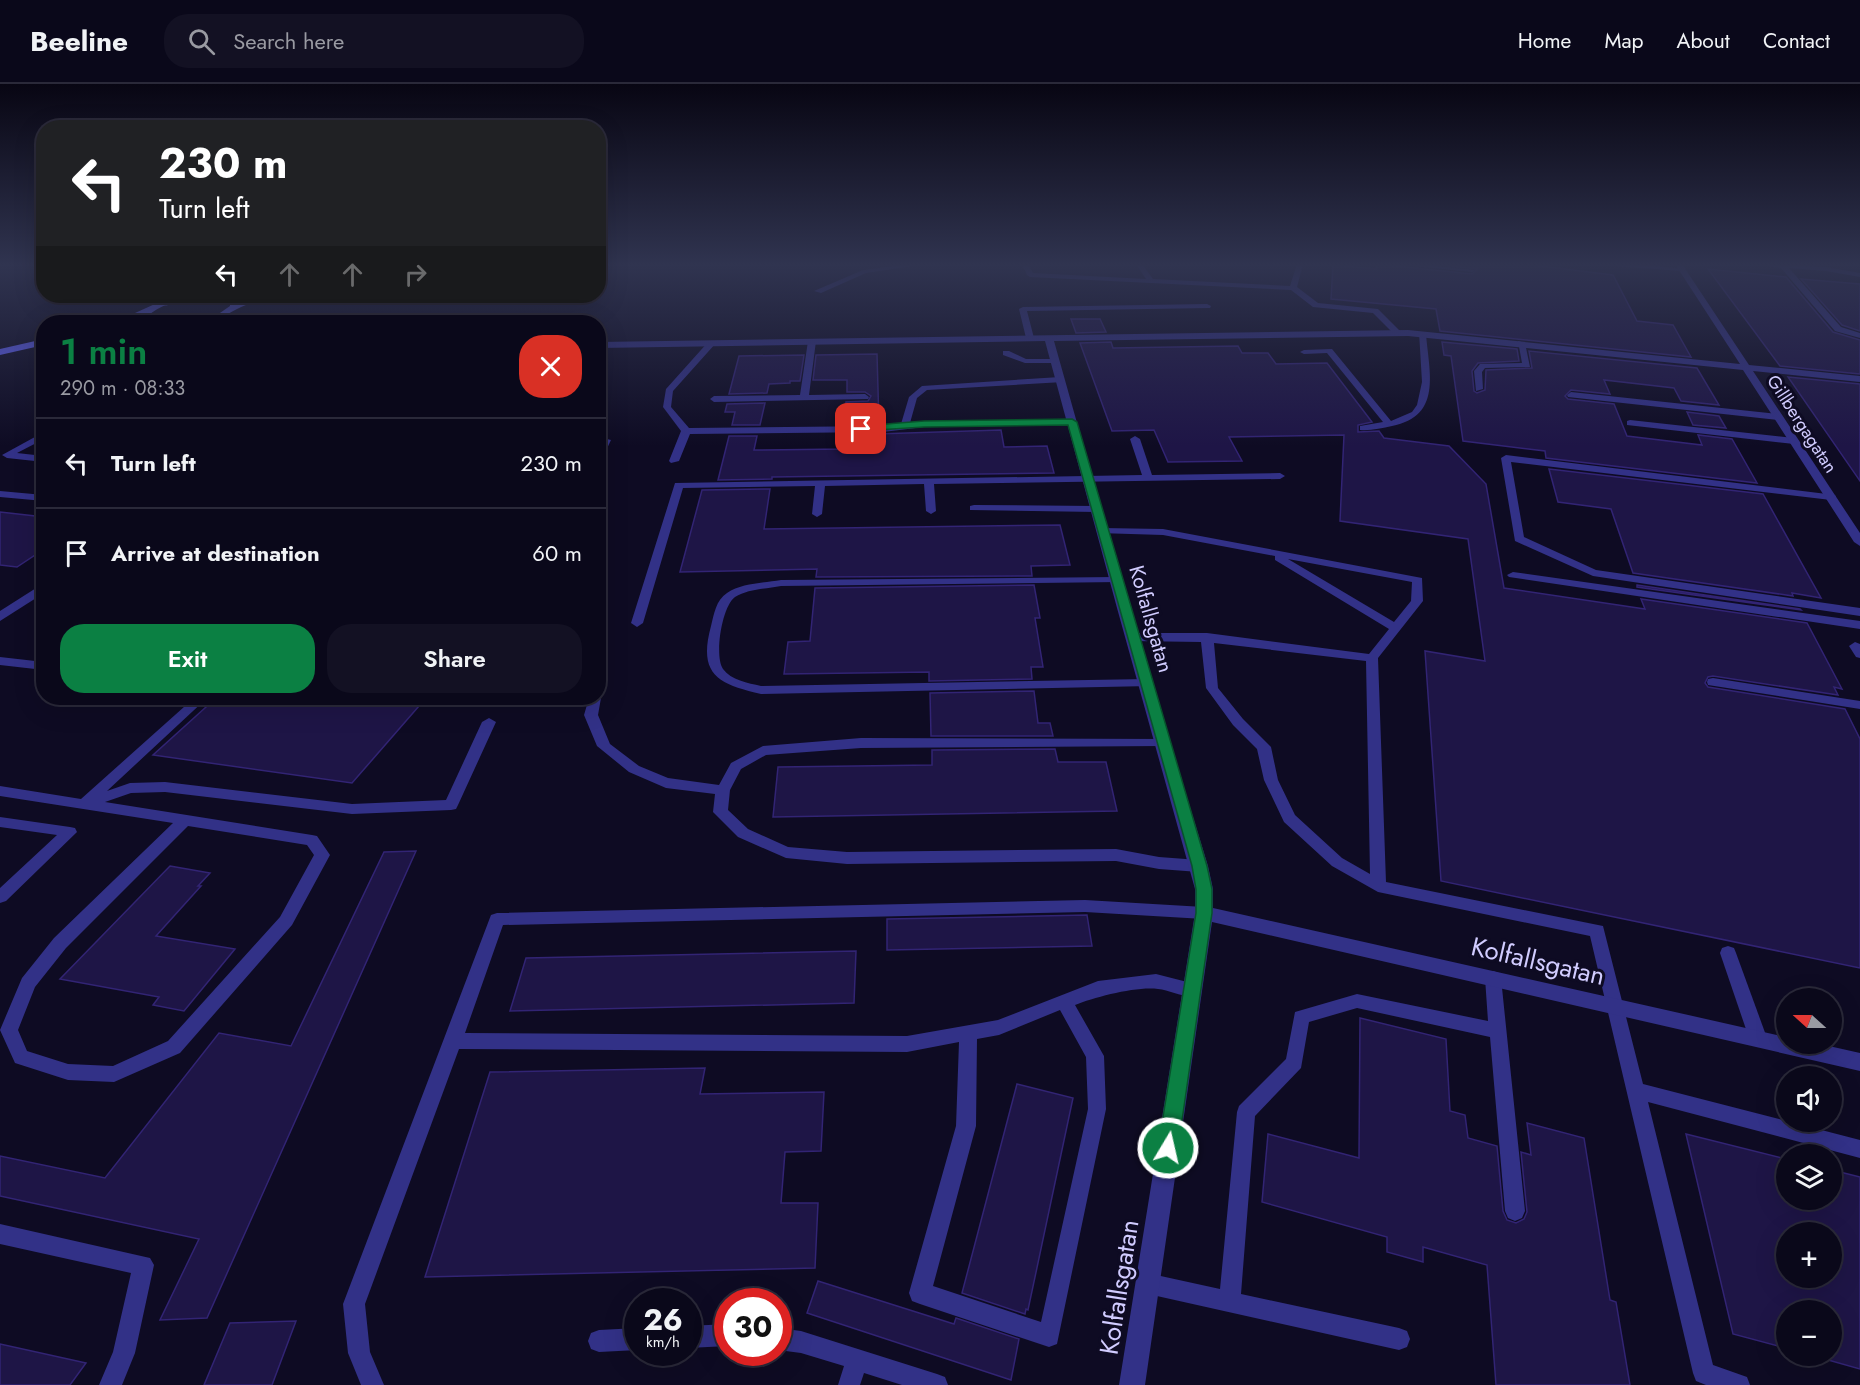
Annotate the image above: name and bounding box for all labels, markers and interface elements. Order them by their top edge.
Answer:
search box [164,14,584,68]
text: Beeline [30,21,128,62]
icon: search [185,25,218,58]
text: Search here [233,25,344,57]
text: Home [1518,26,1571,56]
text: Map [1604,26,1644,56]
text: About [1677,26,1730,56]
text: Contact [1763,26,1830,56]
text: 230 m [159,133,287,194]
icon: left [60,144,138,222]
text: Turn left [159,189,249,228]
icon: left [210,258,243,291]
icon: ahead [273,258,306,291]
icon: ahead [336,258,369,291]
icon: right [399,258,432,291]
text: 1 min [60,325,147,377]
button: close [519,335,582,398]
street label: Gillbergagatan [1760,370,1844,478]
text: 290 m · 08:33 [60,374,185,403]
pin [835,403,886,454]
icon: arrive [844,412,877,445]
icon: left [60,447,93,480]
text: Turn left [111,447,196,479]
text: 230 m [521,447,582,479]
icon: arrive [60,537,93,570]
text: Arrive at destination [111,537,320,569]
text: 60 m [532,537,582,569]
street label: Kolfallsgatan [1121,562,1181,676]
button: Exit [60,624,315,693]
button: Share [327,624,582,693]
street label: Kolfallsgatan [1467,927,1609,995]
north arrow [1776,988,1842,1054]
map controls [1776,988,1842,1366]
button: sound [1776,1066,1842,1132]
position arrow [1136,1116,1200,1180]
button: layers [1776,1144,1842,1210]
street label: Kolfallsgatan [1090,1217,1148,1357]
button: + [1776,1222,1842,1288]
speed limit sign: 30 [714,1288,792,1366]
text: 26 [643,1298,683,1341]
button: − [1776,1300,1842,1366]
text: km/h [646,1331,680,1353]

